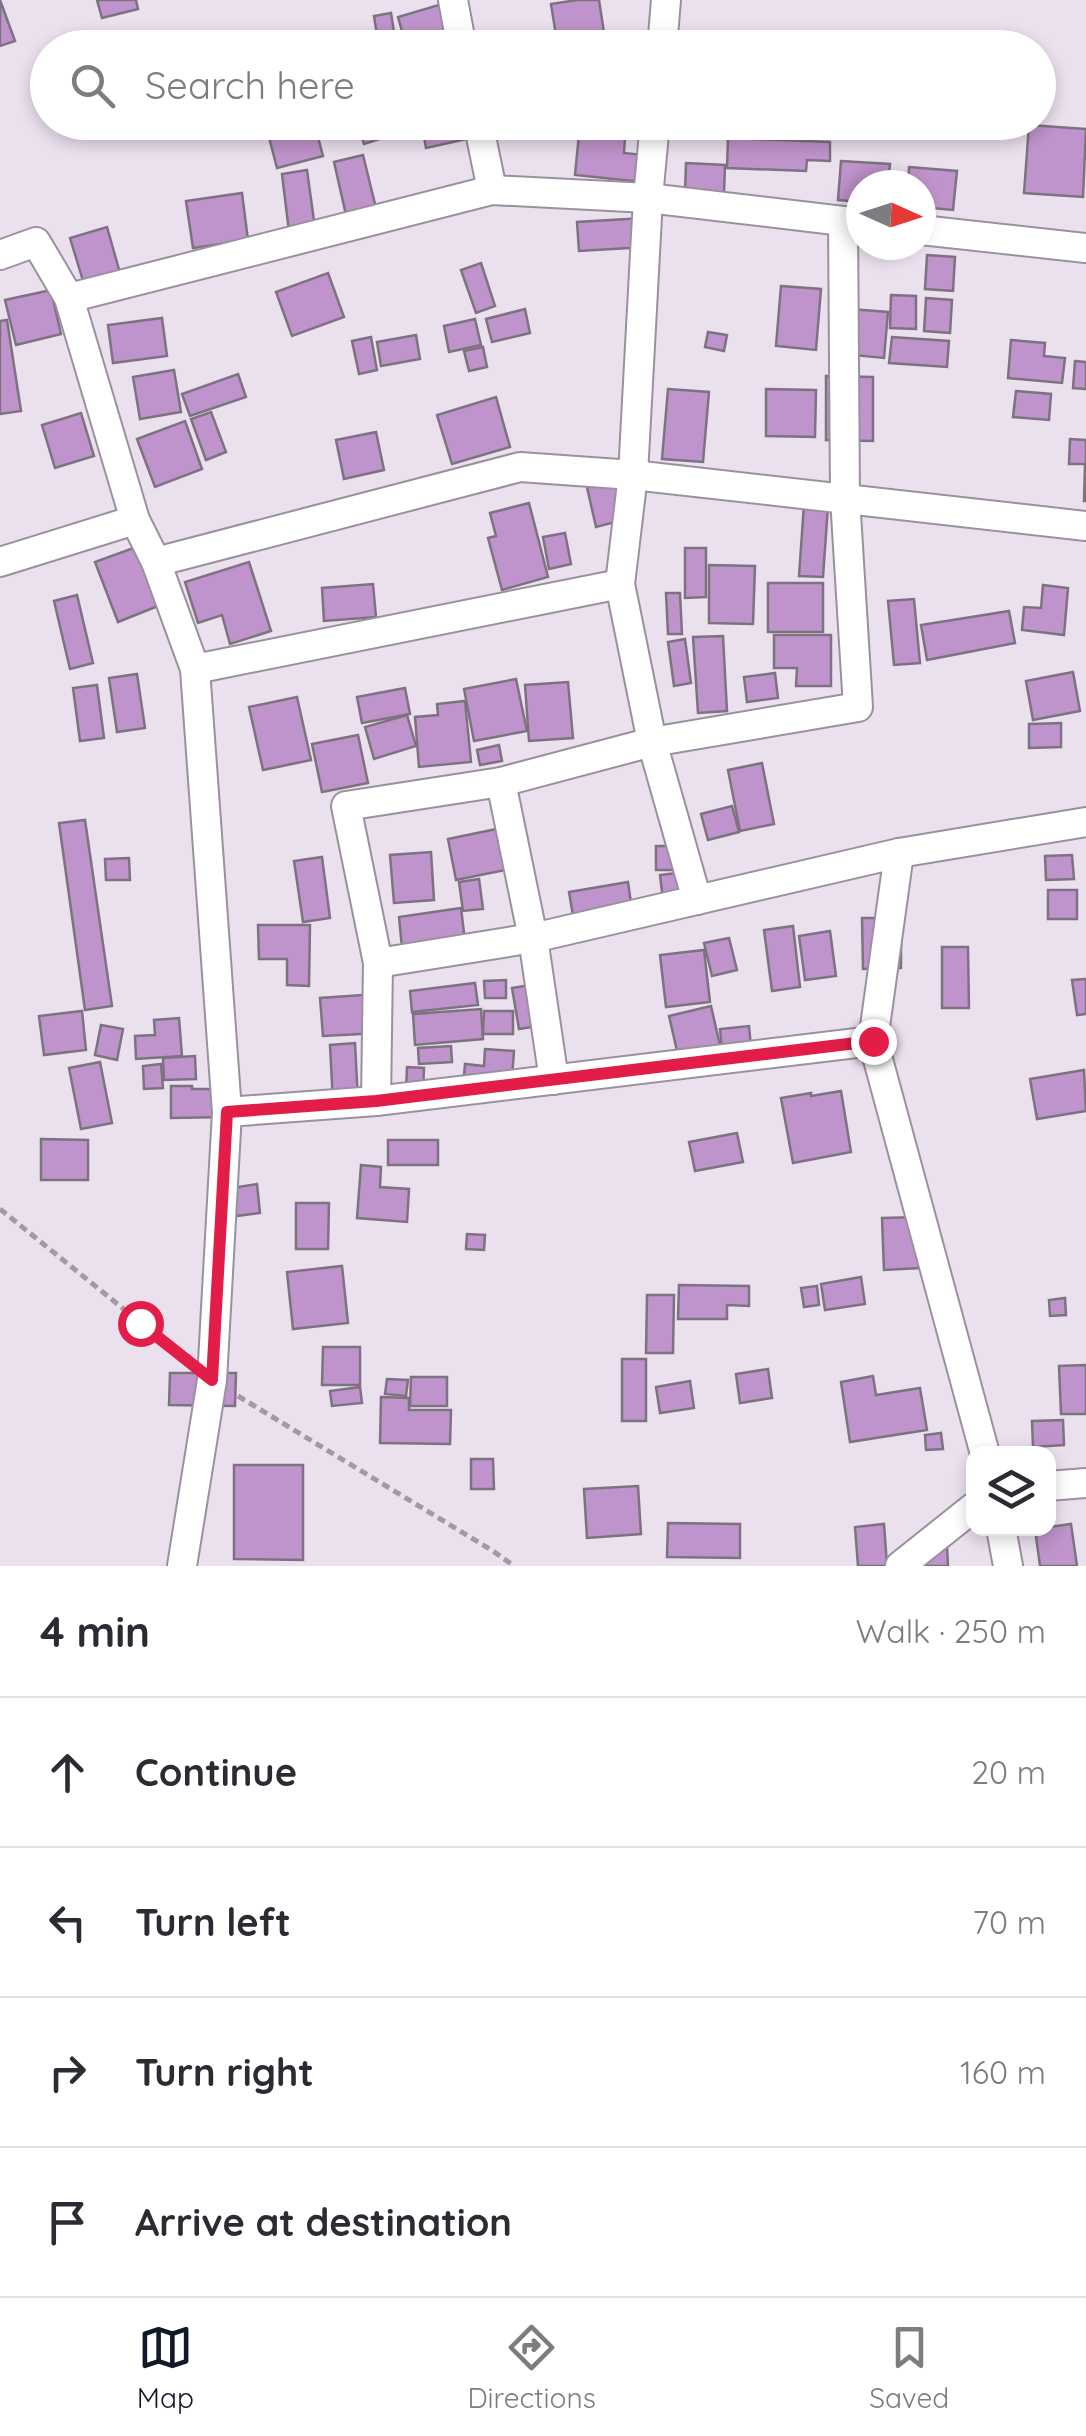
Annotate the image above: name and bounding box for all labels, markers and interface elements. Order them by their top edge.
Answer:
search box [30,30,1056,140]
icon: search [65,58,120,113]
text: Search here [145,61,355,109]
north arrow [846,170,936,260]
route end [851,1019,897,1065]
route start [118,1301,164,1347]
map controls [966,1446,1056,1536]
button: layers [966,1446,1056,1536]
text: 4 min [40,1605,150,1658]
text: Walk · 250 m [856,1611,1046,1651]
icon: ahead [40,1745,95,1800]
text: Continue [135,1748,297,1796]
text: 20 m [971,1752,1046,1792]
icon: left [40,1895,95,1950]
text: Turn left [135,1898,291,1946]
text: 70 m [973,1902,1046,1942]
icon: right [40,2045,95,2100]
text: Turn right [135,2048,314,2096]
text: 160 m [960,2052,1046,2092]
icon: arrive [40,2195,95,2250]
text: Arrive at destination [135,2198,512,2246]
tab: Map [137,2320,194,2415]
tab: Directions [467,2320,596,2415]
tab: Saved [869,2320,949,2415]

